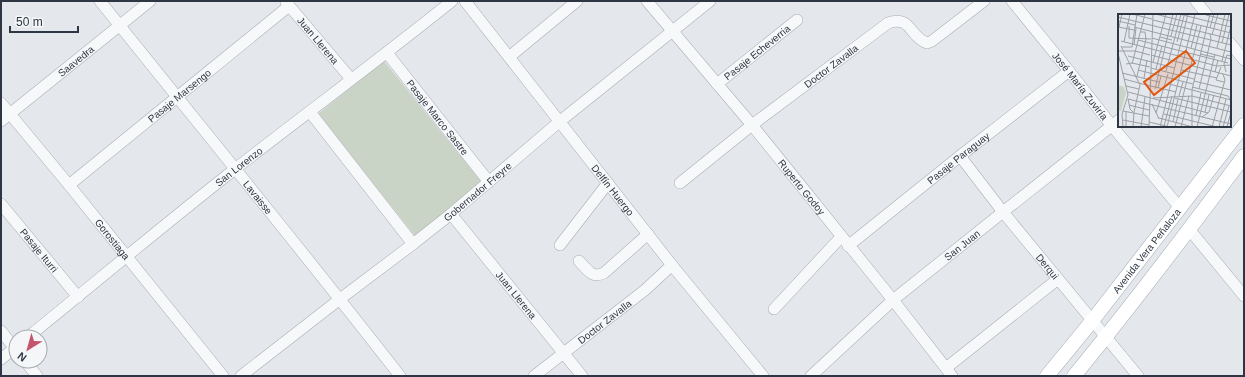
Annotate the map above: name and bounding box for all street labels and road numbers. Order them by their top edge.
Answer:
street label: Juan Llerena [295,15,341,67]
street label: Pasaje Echeverria [722,23,793,82]
street label: Doctor Zavalla [802,42,861,90]
street label: Saavedra [56,43,97,79]
street label: José María Zuviría [1050,50,1110,122]
street label: Pasaje Marsengo [146,67,213,125]
street label: Pasaje Marco Sastre [404,78,471,158]
street label: Pasaje Paraguay [925,130,992,186]
street label: San Lorenzo [213,145,265,189]
street label: Ruperto Godoy [776,157,827,217]
street label: Gobernador Freyre [442,160,514,224]
street label: Delfín Huergo [589,163,636,218]
street label: Lavaisse [241,179,275,217]
street label: Avenida Vera Peñaloza [1111,206,1183,295]
street label: Gorostiaga [93,217,132,262]
street label: Pasaje Iturri [18,226,60,275]
street label: San Juan [942,228,982,263]
street label: Derqui [1034,252,1061,282]
street label: Juan Llerena [494,269,539,321]
street label: Doctor Zavalla [576,298,634,346]

